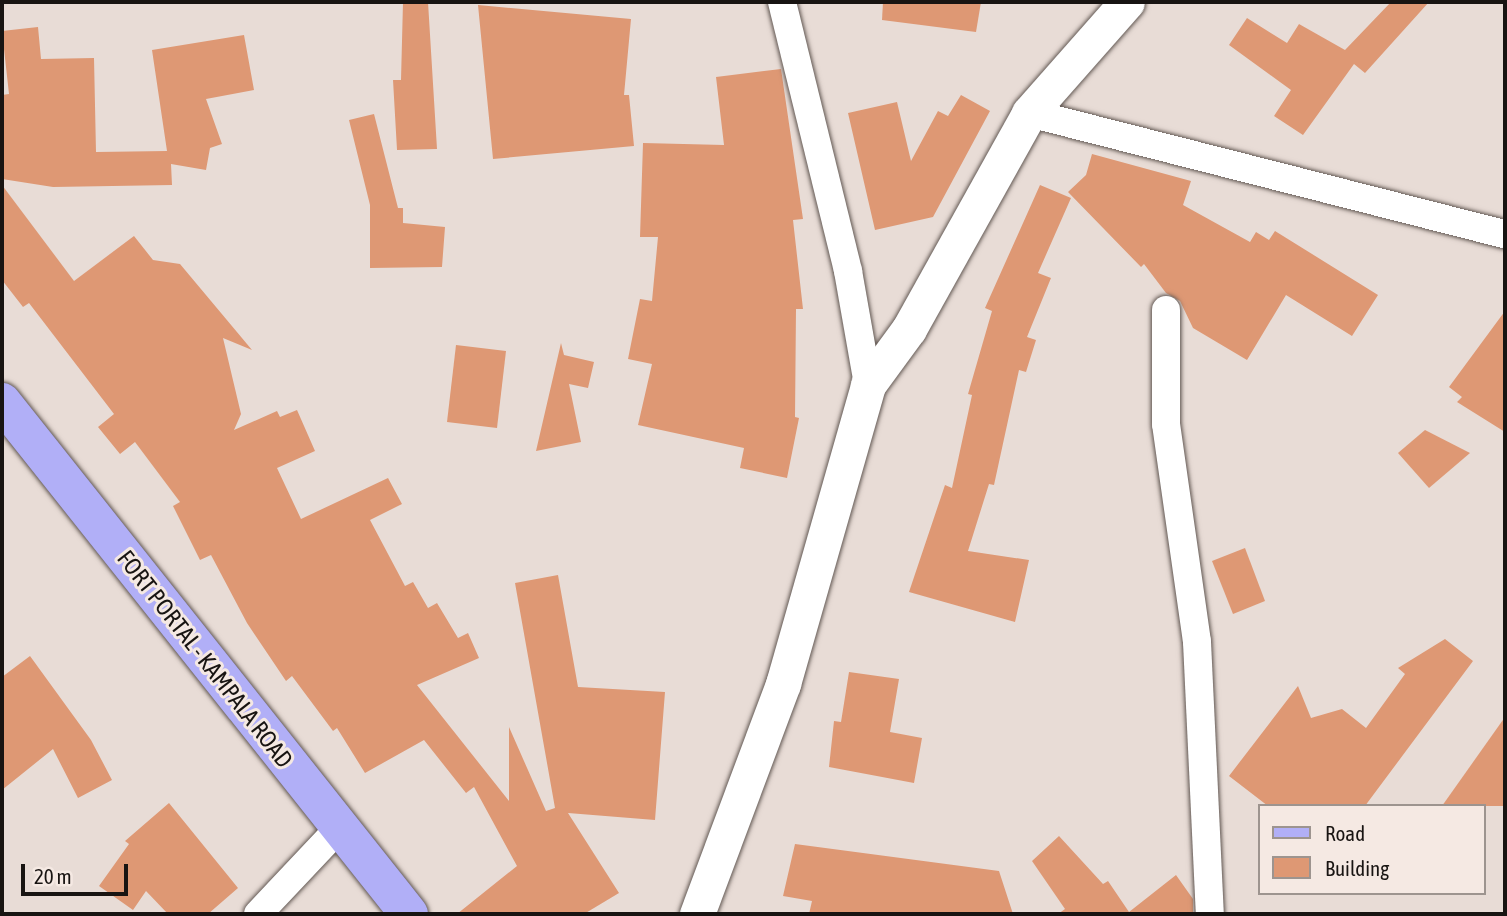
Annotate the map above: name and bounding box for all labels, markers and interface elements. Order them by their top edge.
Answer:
street label: FORT PORTAL - KAMPALA ROAD [111,545,299,773]
legend [1258,804,1486,895]
text: Road [1325,821,1365,845]
scale bar [24,850,131,894]
text: Building [1325,856,1389,880]
text: 20 m [34,864,72,888]

